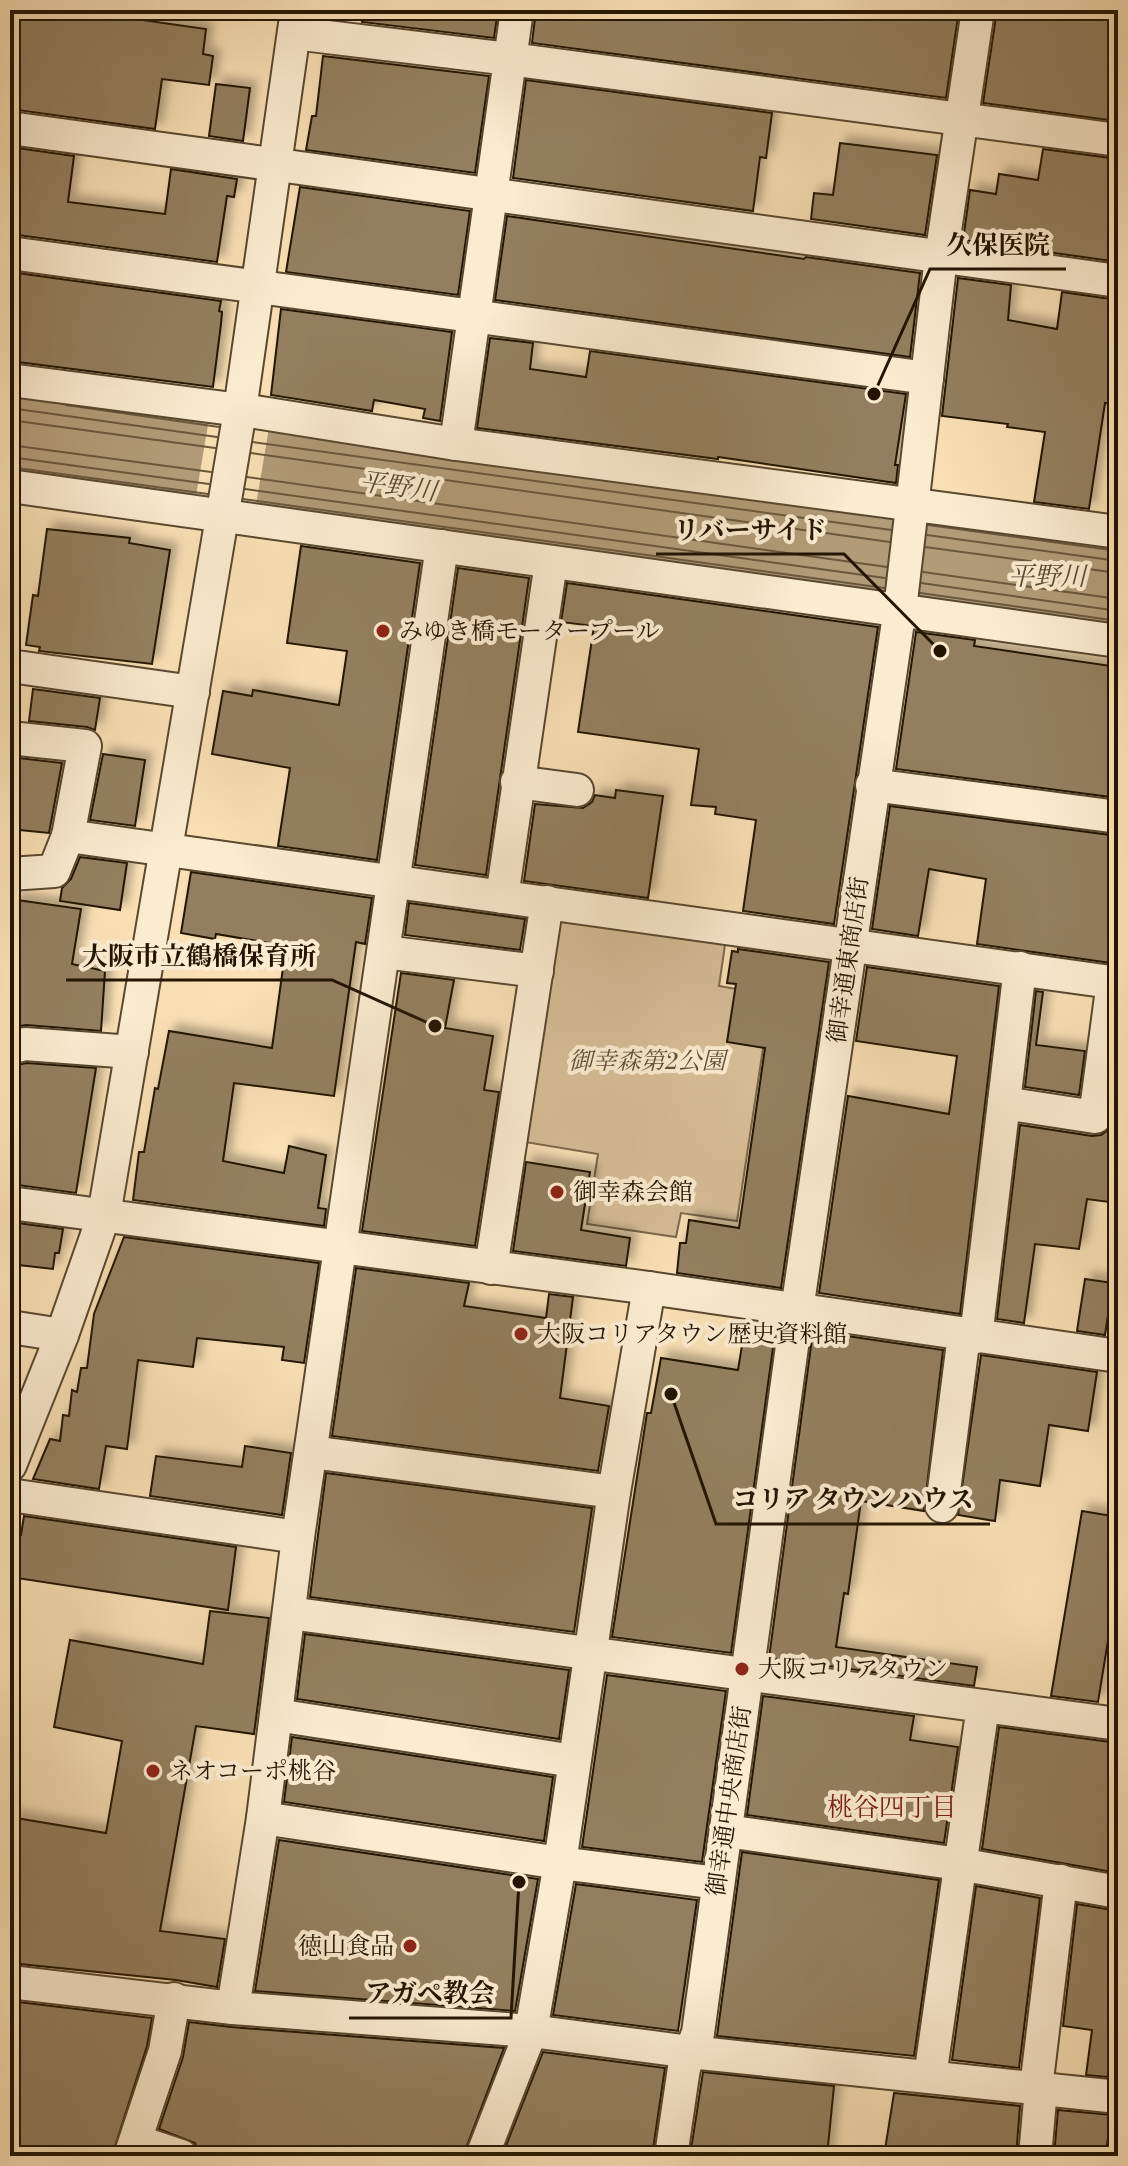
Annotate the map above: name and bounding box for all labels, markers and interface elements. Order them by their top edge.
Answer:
callout: 久保医院 [930,219,1066,269]
text: 久保医院 [946,230,1050,262]
water label: 平野川 [357,466,442,509]
callout: リバーサイド [656,504,844,554]
text: リバーサイド [673,515,827,547]
water label: 平野川 [1008,561,1089,593]
place label: みゆき橋モータープール [399,617,660,647]
marker: みゆき橋モータープール [374,622,392,640]
street label: 御幸通東商店街 [822,875,876,1045]
callout: 大阪市立鶴橋保育所 [66,930,332,980]
text: 大阪市立鶴橋保育所 [82,941,316,973]
park label: 御幸森第2公園 [569,1047,729,1077]
place label: 御幸森会館 [573,1178,693,1208]
marker: 御幸森会館 [548,1183,566,1201]
place label: 大阪コリアタウン歴史資料館 [537,1320,847,1350]
marker: 大阪コリアタウン歴史資料館 [512,1325,530,1343]
callout: コリア タウン ハウス [716,1474,990,1524]
text: コリア タウン ハウス [732,1484,974,1516]
place label: 大阪コリアタウン [758,1655,948,1685]
marker: 大阪コリアタウン [733,1660,751,1678]
street label: 御幸通中央商店街 [702,1704,758,1898]
place label: ネオコーポ桃谷 [169,1757,336,1787]
marker: ネオコーポ桃谷 [144,1762,162,1780]
district label: 桃谷四丁目 [827,1792,957,1824]
place label: 徳山食品 [298,1932,394,1962]
marker: 徳山食品 [401,1937,419,1955]
callout: アガペ教会 [349,1968,511,2018]
text: アガペ教会 [365,1978,495,2010]

